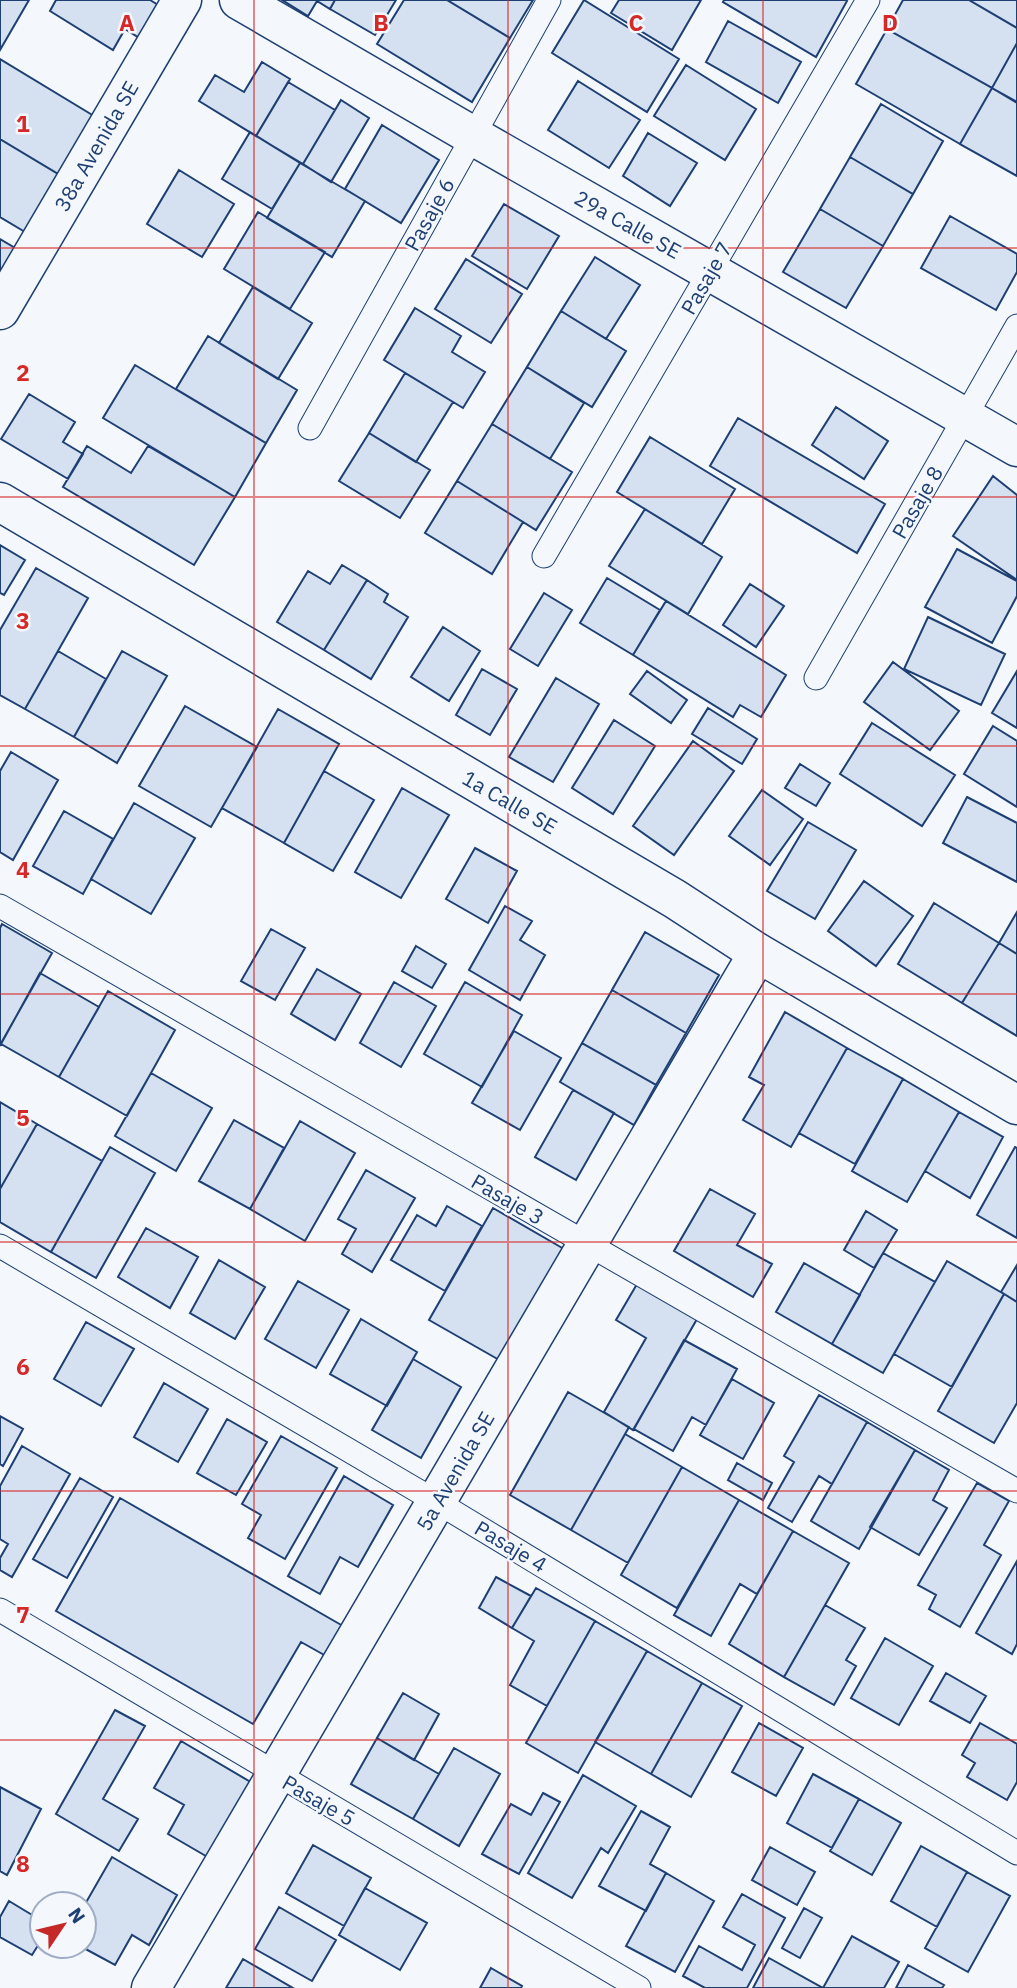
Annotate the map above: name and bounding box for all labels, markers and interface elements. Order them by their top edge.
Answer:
text: A [119,7,135,37]
text: B [373,7,389,37]
text: C [629,7,644,37]
text: D [882,7,898,37]
street label: 38a Avenida SE [47,76,145,216]
text: 1 [16,108,30,138]
street label: Pasaje 6 [397,172,461,256]
street label: 29a Calle SE [570,183,686,265]
street label: Pasaje 7 [674,237,738,319]
text: 2 [16,357,30,387]
street label: Pasaje 8 [885,461,949,543]
text: 3 [16,605,30,635]
street label: 1a Calle SE [457,764,563,840]
text: 4 [16,854,30,884]
text: 5 [16,1102,30,1132]
street label: Pasaje 3 [467,1167,549,1231]
text: 6 [16,1351,30,1381]
street label: 5a Avenida SE [410,1406,500,1536]
street label: Pasaje 4 [470,1514,552,1578]
text: 7 [16,1599,30,1629]
street label: Pasaje 5 [278,1768,360,1832]
text: 8 [16,1848,30,1878]
north arrow [28,1890,98,1960]
text: N [63,1903,91,1928]

